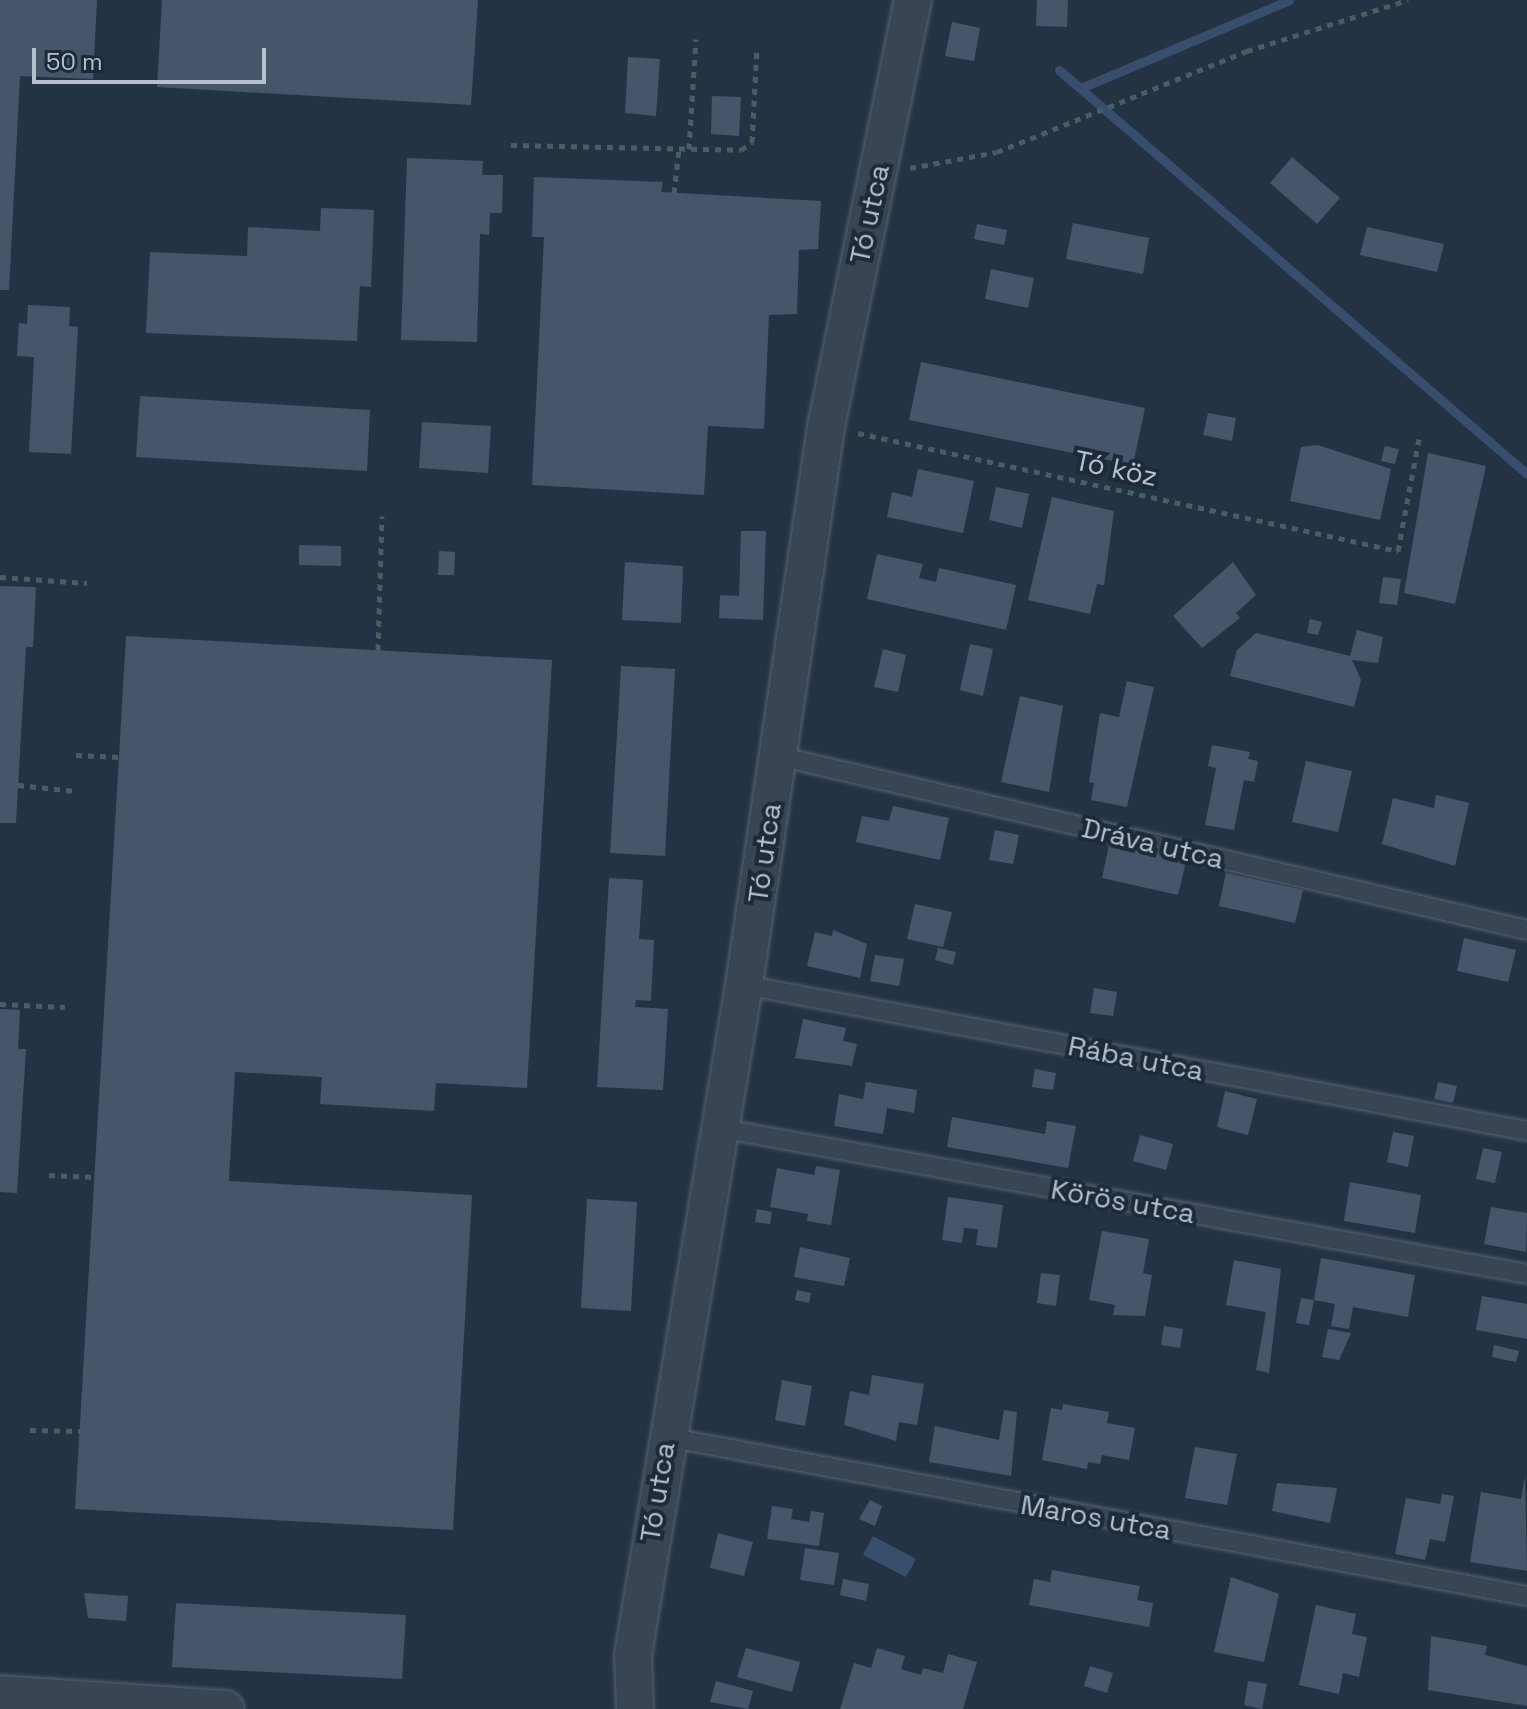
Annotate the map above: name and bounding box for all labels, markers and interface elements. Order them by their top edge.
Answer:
scale bar [36,32,270,82]
text: 50 m [46,46,103,77]
street label: Tó utca [842,161,896,267]
street label: Tó köz [1071,443,1161,493]
street label: Tó utca [740,801,788,905]
street label: Dráva utca [1079,810,1227,876]
street label: Rába utca [1065,1028,1207,1088]
street label: Körös utca [1048,1172,1198,1230]
street label: Tó utca [633,1440,681,1544]
street label: Maros utca [1018,1487,1174,1547]

